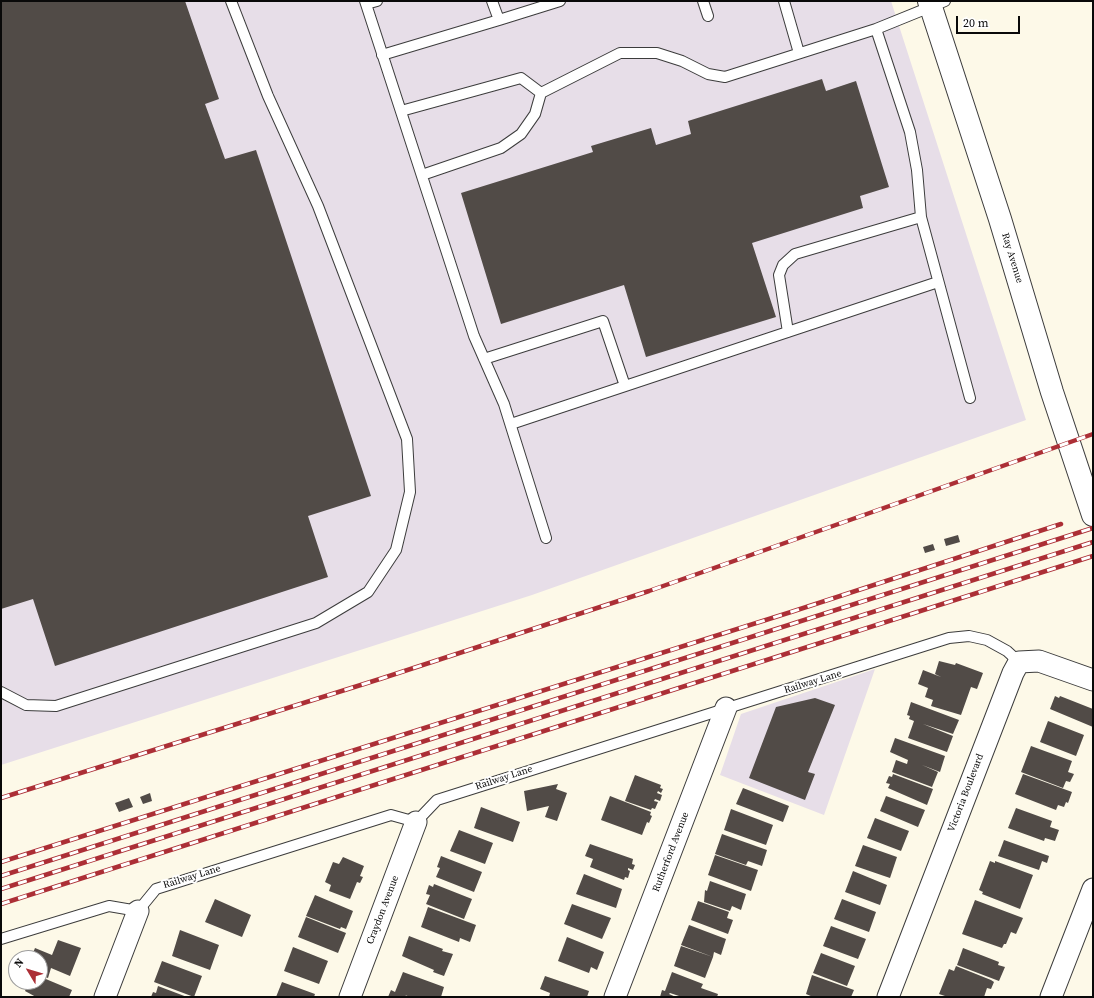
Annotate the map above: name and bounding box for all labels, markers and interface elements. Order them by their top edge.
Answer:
scale bar [958,8,1022,34]
text: 20 m [963,15,989,31]
street label: Ray Avenue [999,231,1025,285]
street label: Railway Lane [783,668,843,696]
street label: Victoria Boulevard [946,752,986,834]
street label: Railway Lane [474,763,534,793]
street label: Rutherford Avenue [650,810,692,894]
street label: Railway Lane [162,863,222,891]
street label: Craydon Avenue [364,874,402,946]
north arrow [8,950,48,990]
text: N [11,955,27,971]

